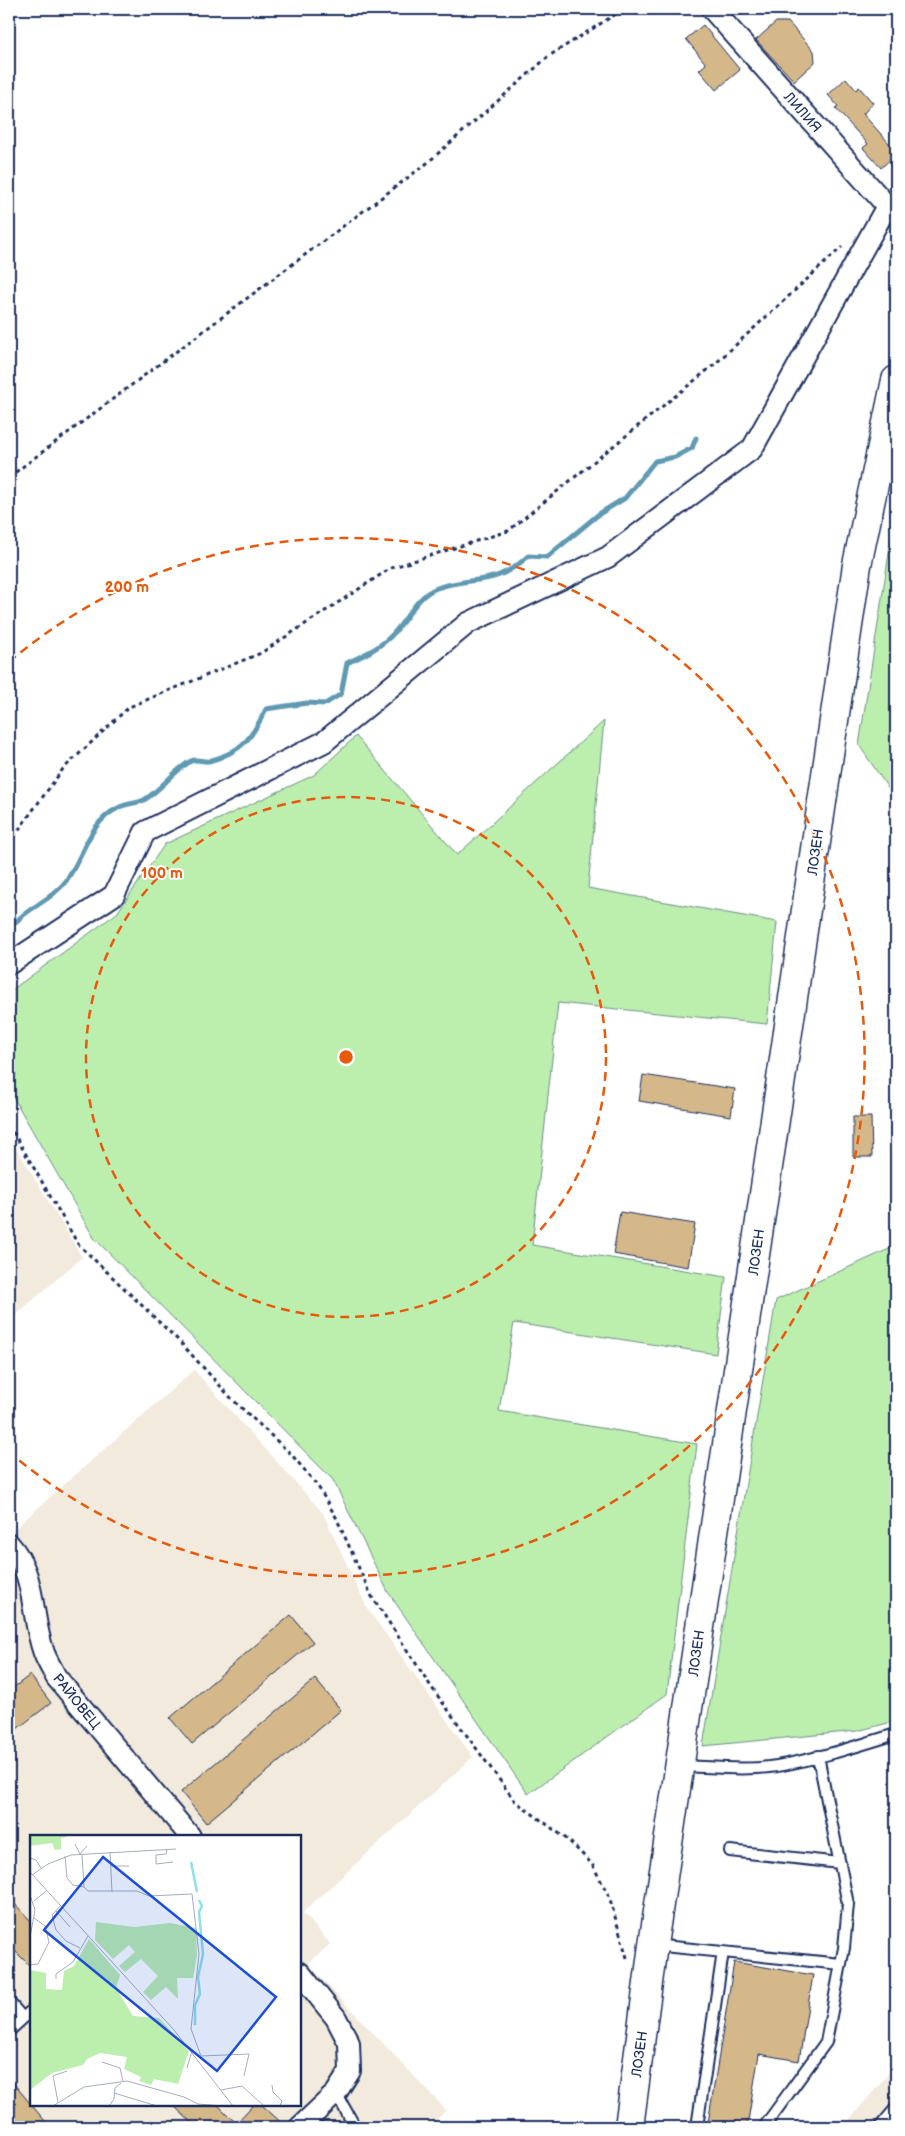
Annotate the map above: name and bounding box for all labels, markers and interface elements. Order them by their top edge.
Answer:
street label: ЛИЛИЯ [780,88,825,136]
text: 200 m [105,578,149,597]
street label: ЛОЗЕН [804,828,827,877]
text: 100 m [141,864,183,883]
centre of rings [337,1048,355,1066]
street label: ЛОЗЕН [745,1228,768,1277]
street label: ЛОЗЕН [685,1629,708,1678]
street label: РАЙОВЕЦ [49,1670,104,1733]
inset map [30,1835,301,2106]
street label: ЛОЗЕН [628,2030,651,2079]

